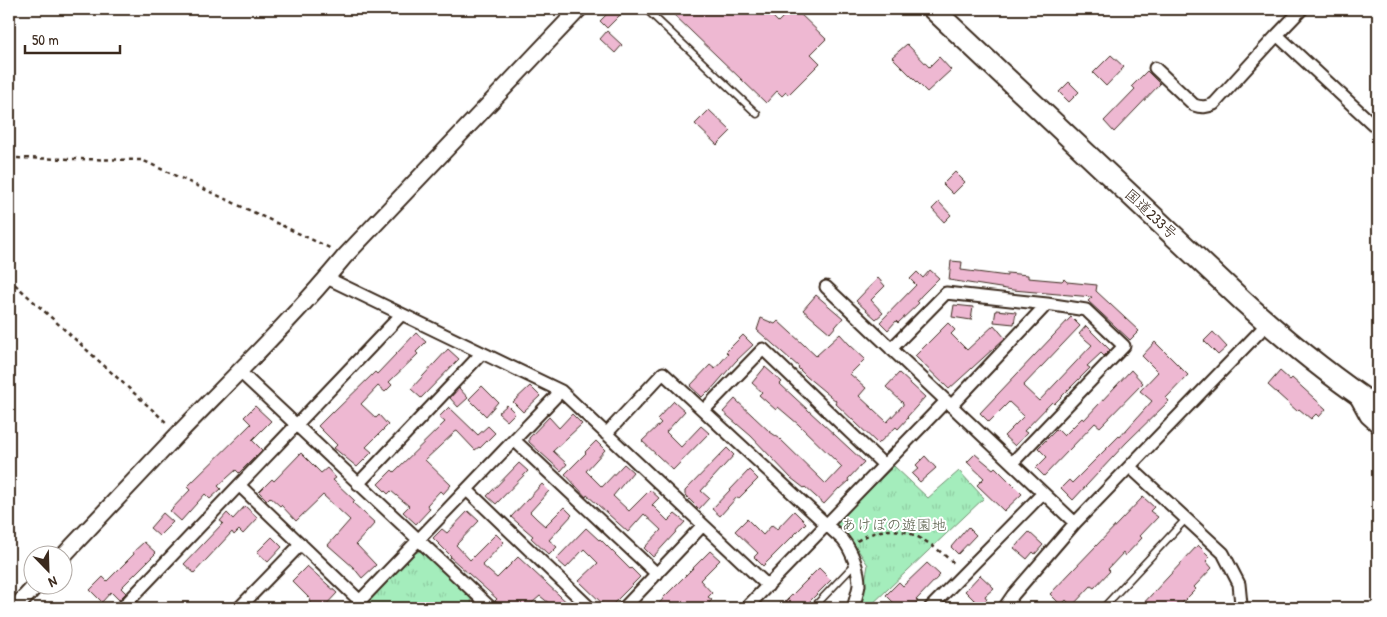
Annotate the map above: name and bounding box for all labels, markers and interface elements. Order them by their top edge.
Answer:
scale bar [25,22,120,54]
text: 50 m [32,29,59,50]
street label: 国道233号 [1120,184,1182,244]
park label: あけぼの遊園地 [841,514,947,535]
north arrow [22,544,72,594]
text: N [46,572,60,593]

